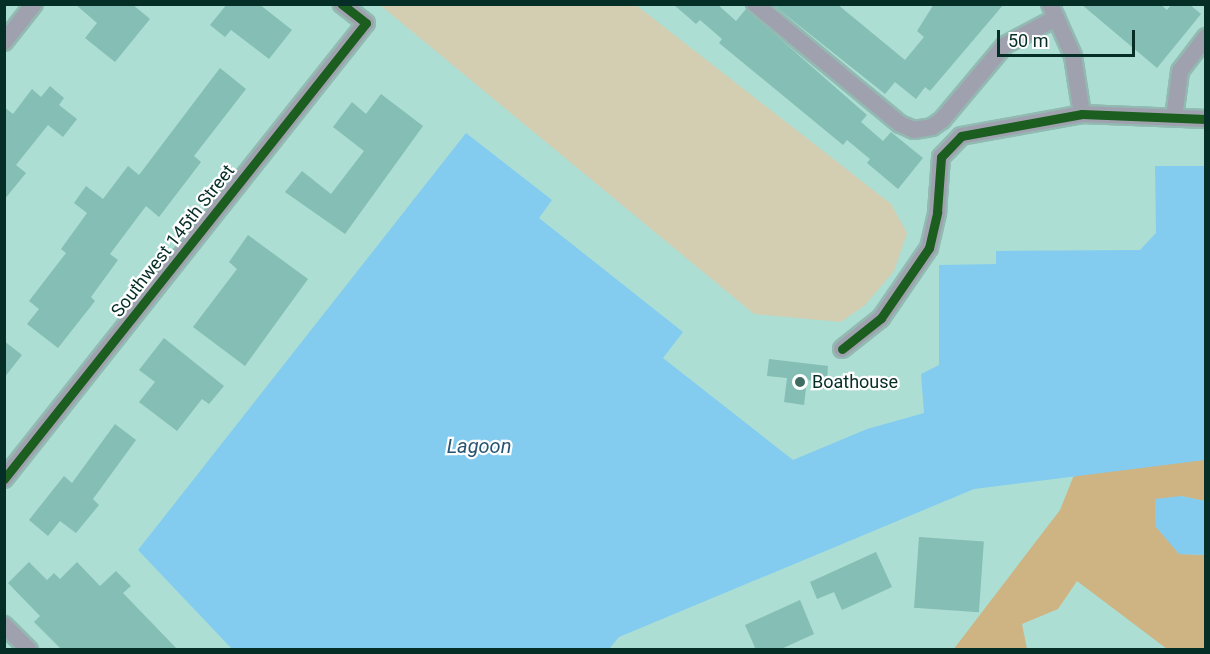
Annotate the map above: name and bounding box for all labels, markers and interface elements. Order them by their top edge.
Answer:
scale bar [1000,18,1138,56]
text: 50 m [1008,30,1048,51]
street label: Southwest 145th Street [107,160,239,322]
place label: Boathouse [812,371,898,393]
marker: Boathouse [793,375,807,389]
water label: Lagoon [447,434,511,458]

